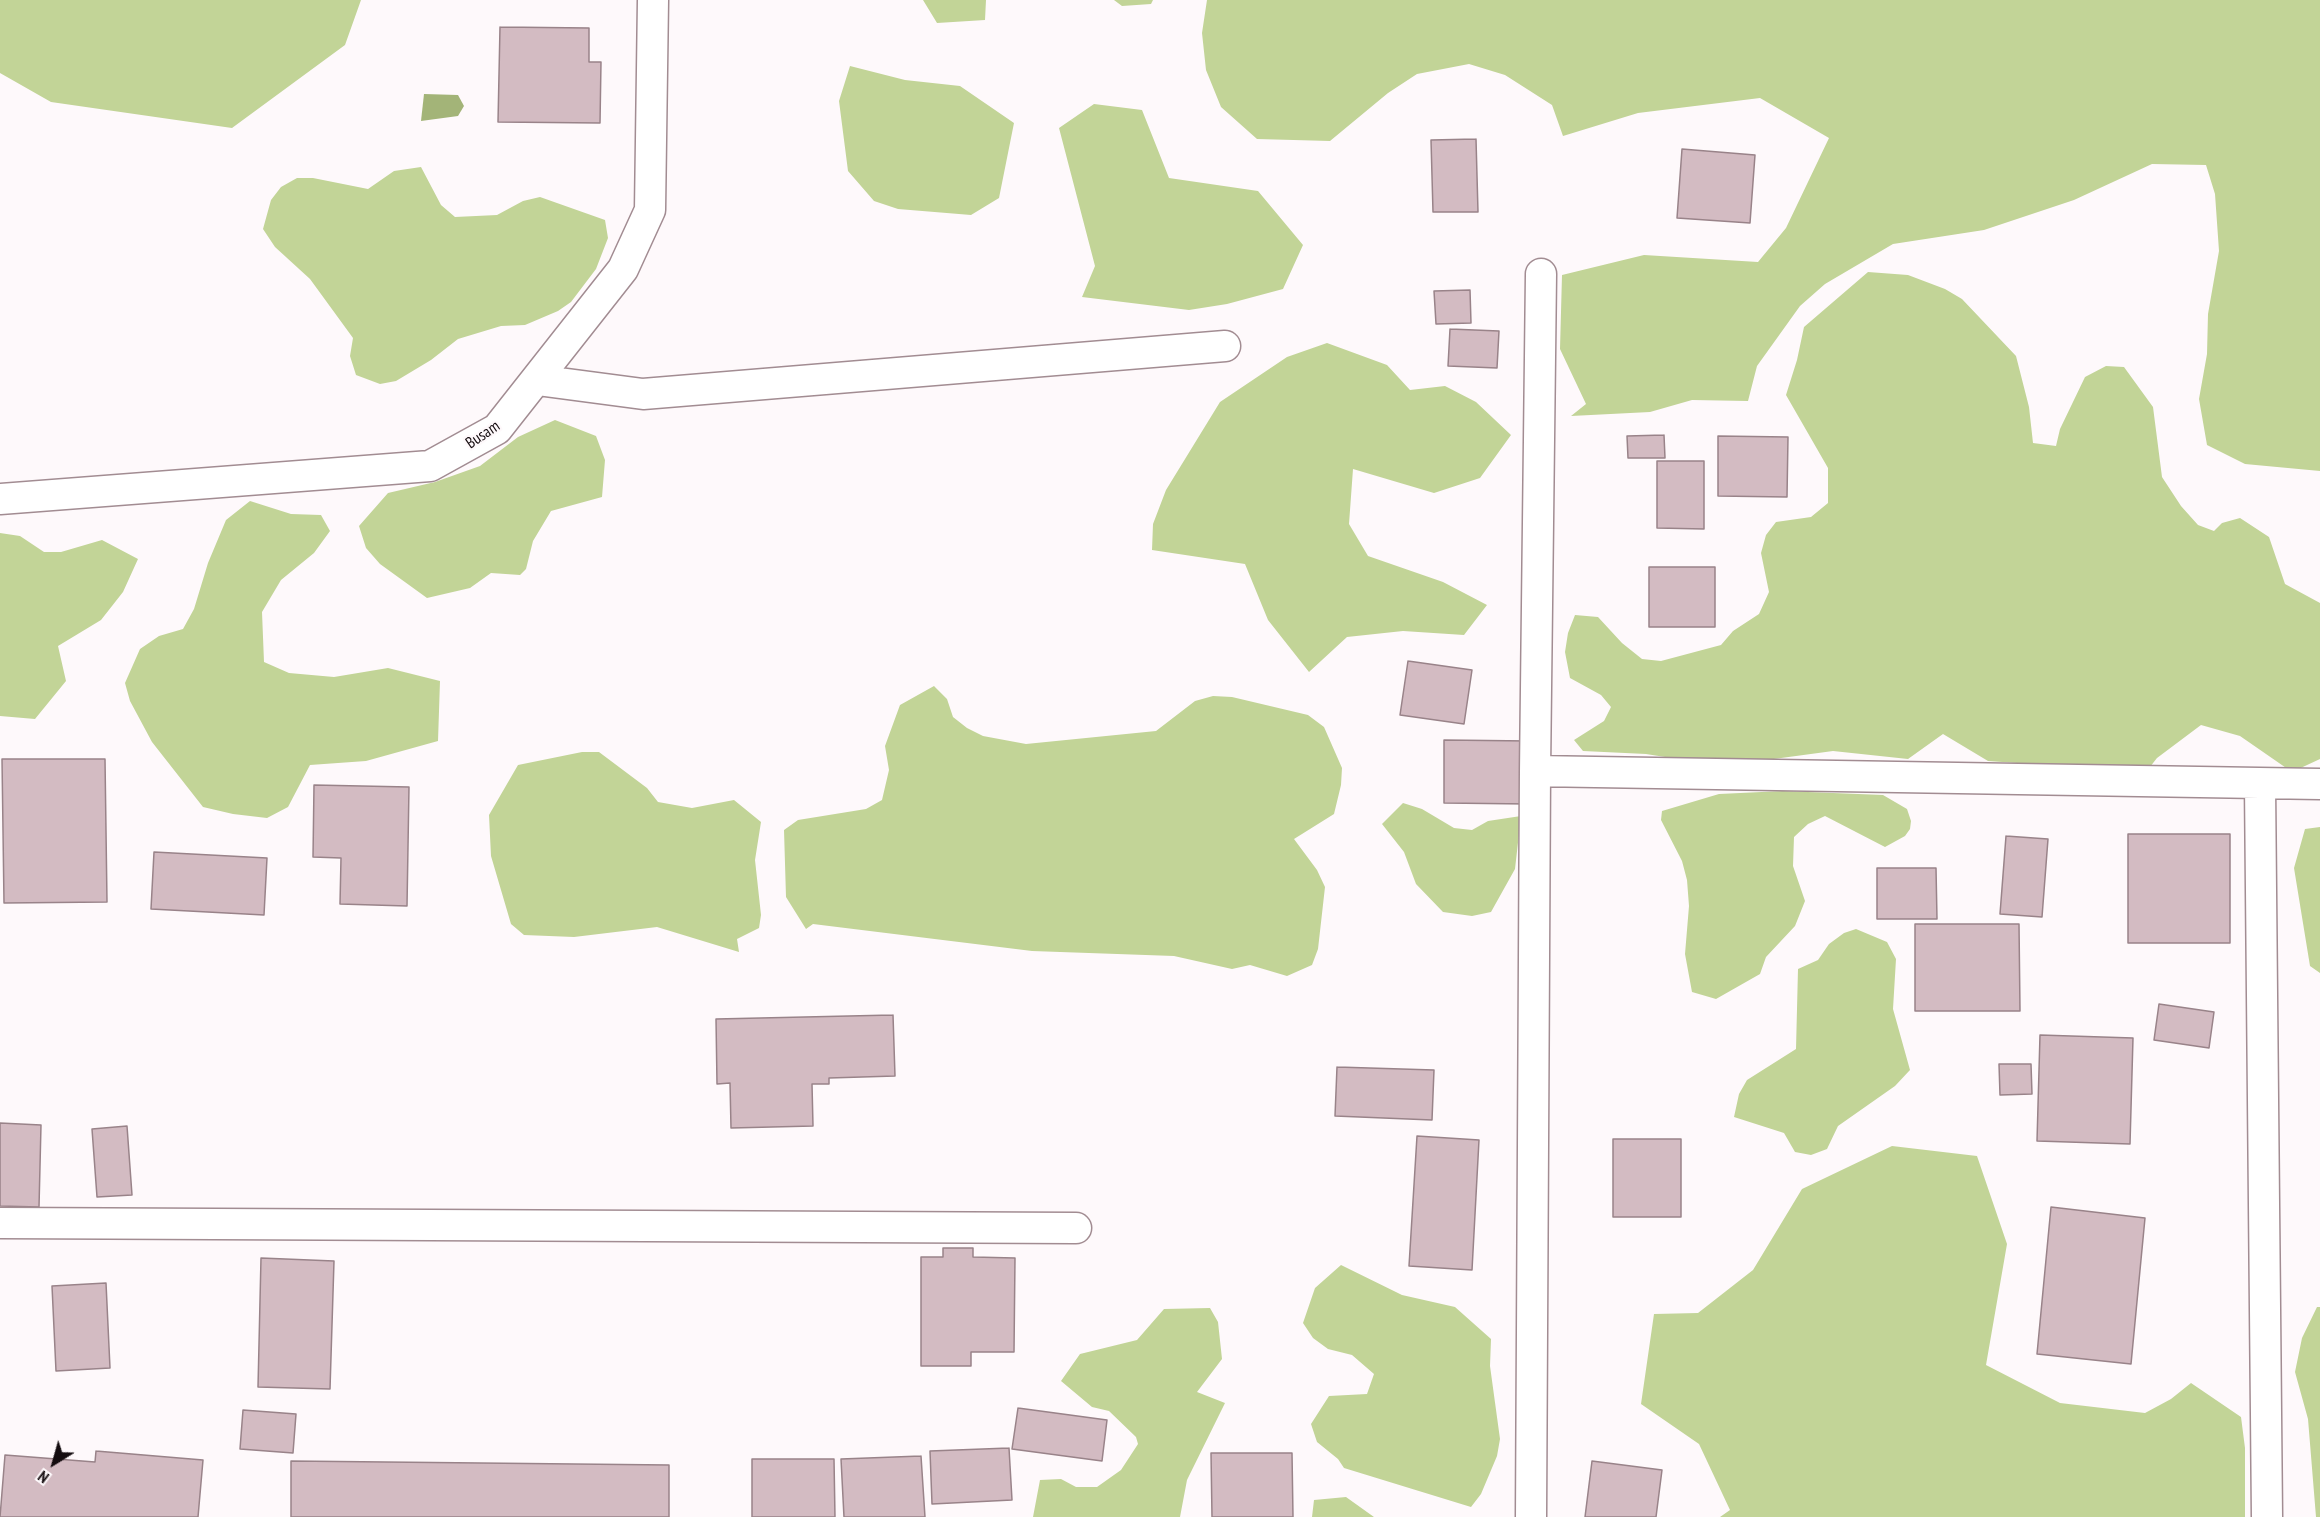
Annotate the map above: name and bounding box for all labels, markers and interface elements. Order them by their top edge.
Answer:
street label: Busam [462,417,504,453]
north arrow [24,1433,84,1493]
text: N [34,1467,53,1488]

